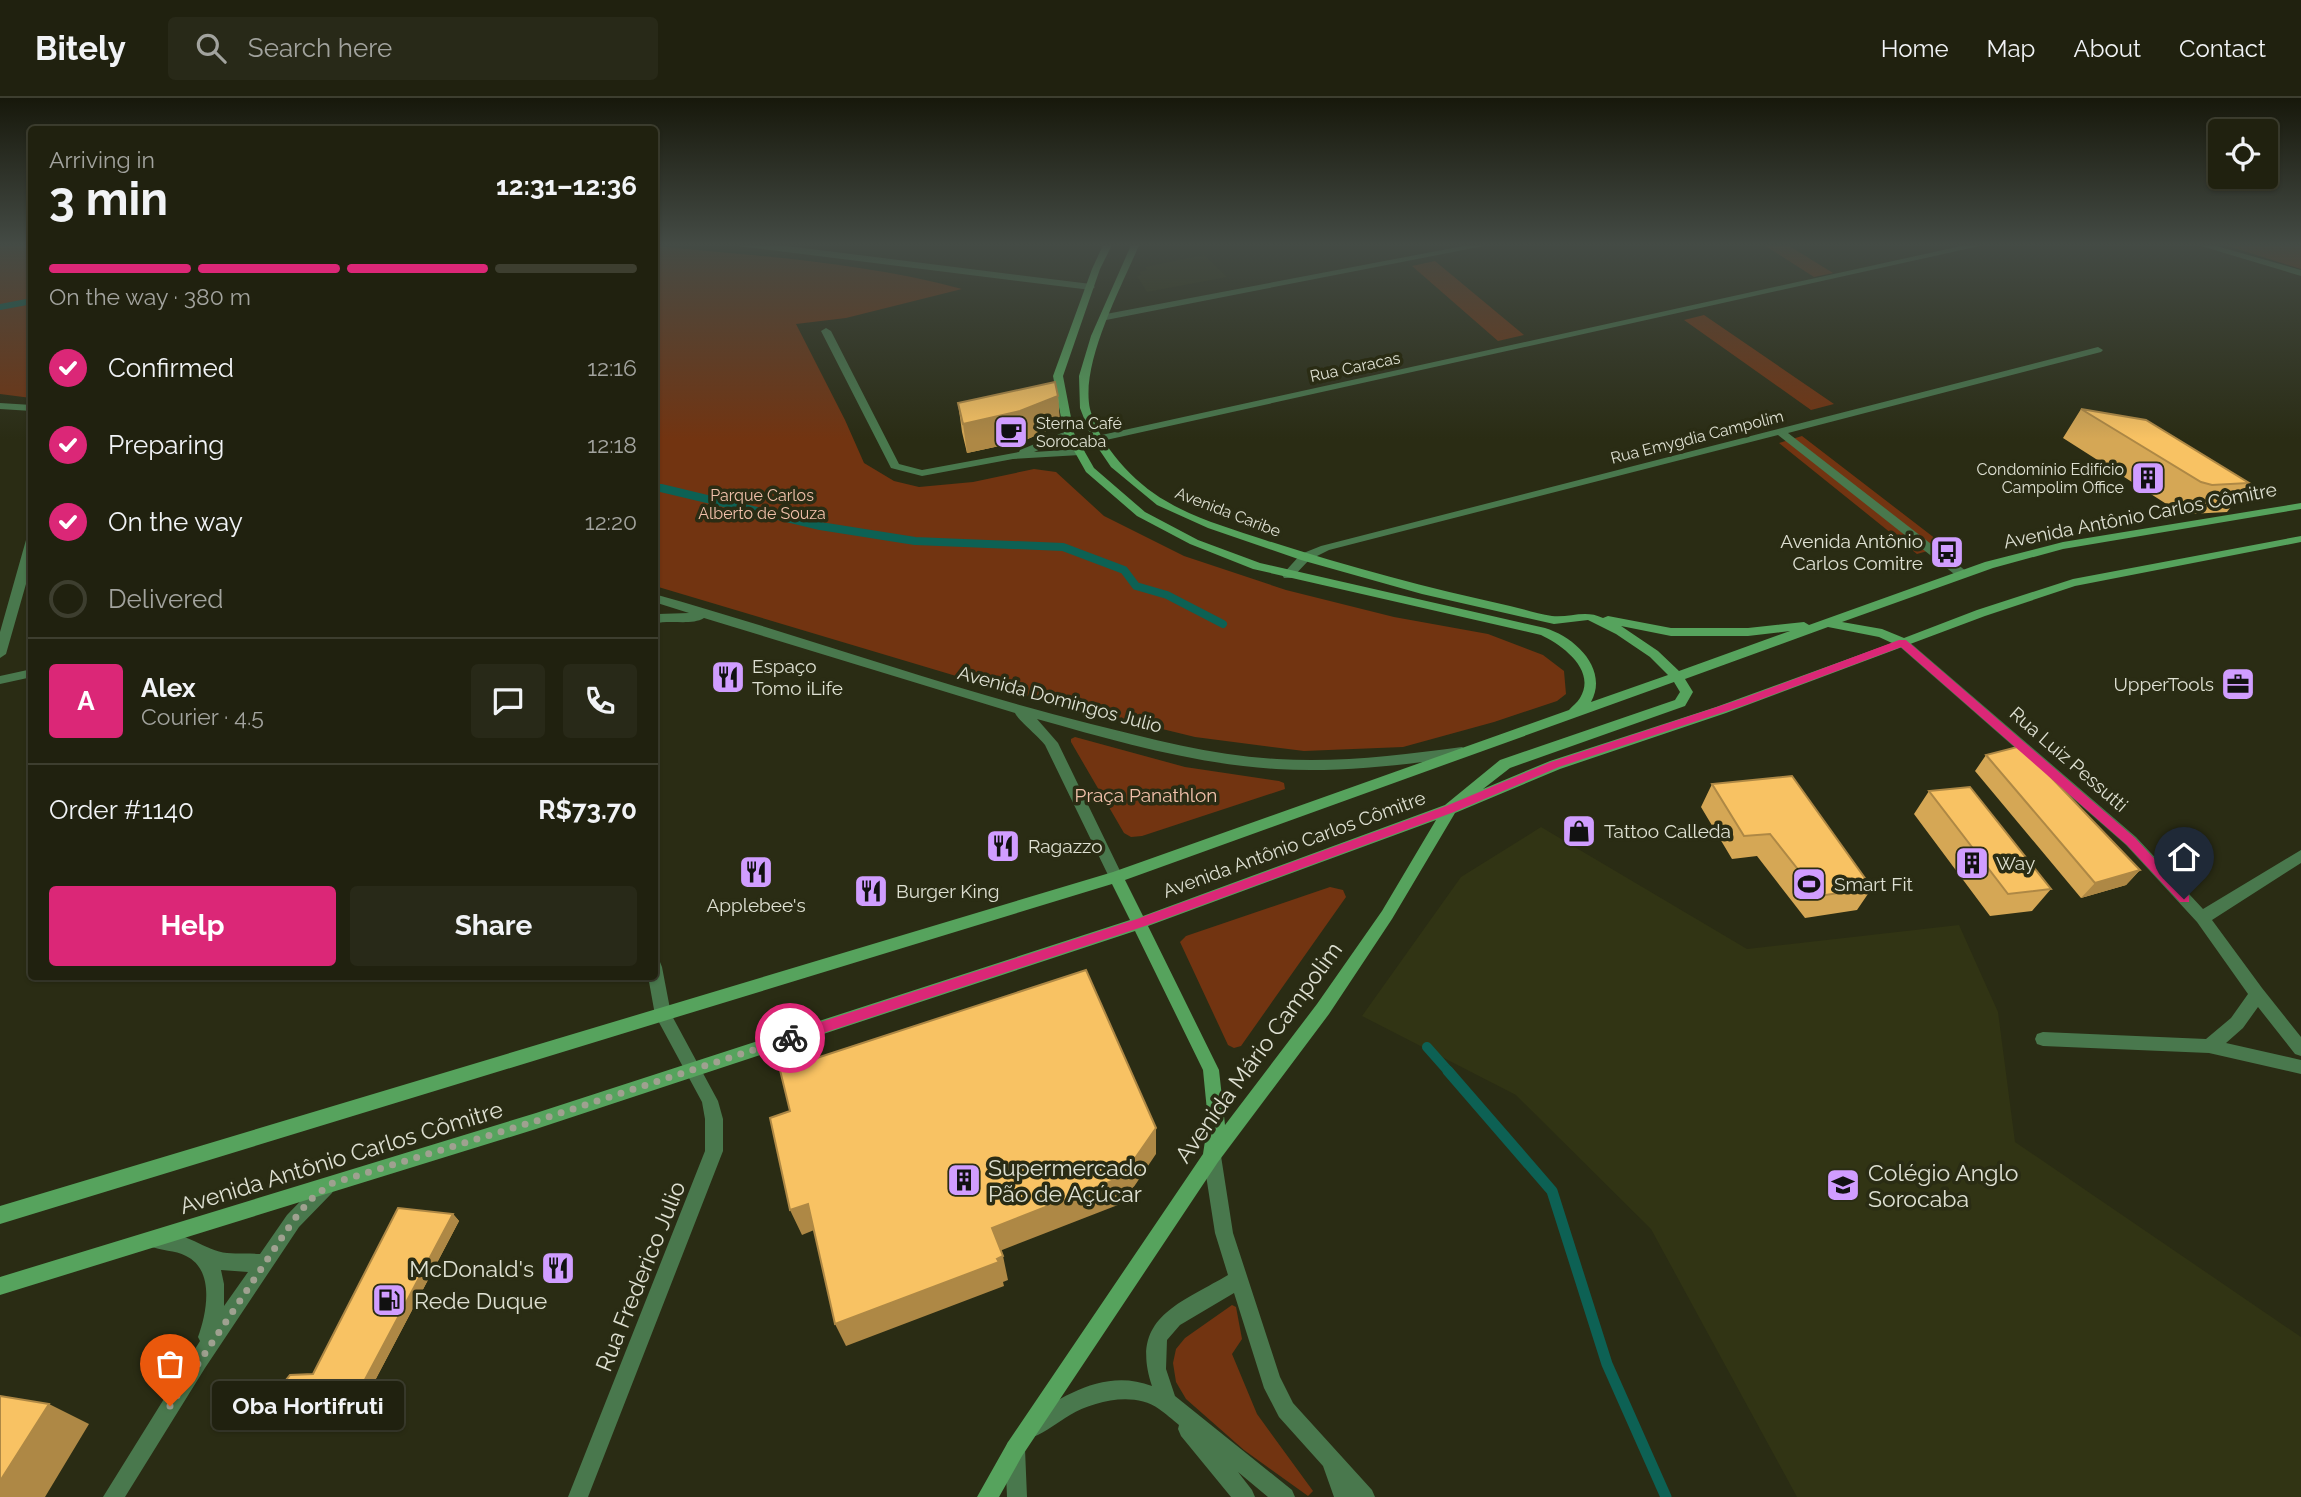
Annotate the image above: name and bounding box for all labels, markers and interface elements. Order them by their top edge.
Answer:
search box [168,17,658,80]
text: Bitely [35,29,126,68]
icon: search [192,29,230,67]
text: Search here [248,33,392,63]
text: Home [1881,34,1949,63]
text: Map [1987,34,2035,63]
text: About [2073,34,2141,63]
text: Contact [2179,34,2266,63]
map controls [2208,119,2278,189]
button: locate [2208,119,2278,189]
text: Arriving in [49,146,155,173]
text: 12:31–12:36 [496,171,637,201]
text: 3 min [49,172,168,226]
text: On the way · 380 m [49,283,251,310]
street label: Rua Caracas [1308,348,1402,386]
icon: check [49,349,87,387]
text: Confirmed [108,353,234,383]
text: 12:16 [587,354,637,381]
street label: Rua Emygdia Campolim [1609,406,1785,468]
cafe icon: Sterna Café Sorocaba [992,413,1030,451]
place label: Sterna Café Sorocaba [1036,414,1122,451]
icon: check [49,426,87,464]
text: Preparing [108,430,224,460]
text: 12:18 [587,431,637,458]
building icon: Condomínio Edifício Campolim Office [2129,459,2167,497]
place label: Condomínio Edifício Campolim Office [1977,460,2124,497]
street label: Avenida Antônio Carlos Cômitre [2002,478,2278,552]
street label: Avenida Caribe [1173,483,1283,541]
park label: Parque Carlos Alberto de Souza [698,486,826,523]
icon: check [49,503,87,541]
text: On the way [108,507,243,537]
text: 12:20 [585,508,637,535]
place label: Avenida Antônio Carlos Comitre [1780,530,1923,574]
bus stop icon: Avenida Antônio Carlos Comitre [1928,533,1966,571]
text: Delivered [108,584,223,614]
place label: Espaço Tomo iLife [752,655,843,699]
restaurant icon: Espaço Tomo iLife [709,658,747,696]
street label: Avenida Domingos Julio [956,661,1164,737]
button: chat [471,664,545,738]
button: phone [563,664,637,738]
office icon: UpperTools [2219,665,2257,703]
text: Alex [141,673,196,703]
place label: UpperTools [2113,673,2214,695]
text: A [77,686,95,716]
street label: Rua Luiz Pessutti [2006,702,2132,816]
text: Courier · 4.5 [141,703,264,730]
park label: Praça Panathlon [1075,784,1217,806]
street label: Avenida Antônio Carlos Cômitre [1160,786,1428,902]
text: Order #1140 [49,795,194,825]
text: R$73.70 [538,795,637,825]
shop icon: Tattoo Calleda [1560,812,1598,850]
place label: Tattoo Calleda [1604,820,1731,842]
restaurant icon: Ragazzo [984,827,1022,865]
pin [2154,827,2214,899]
place label: Ragazzo [1028,835,1103,857]
icon: home [2165,838,2203,876]
building icon: Way [1953,844,1991,882]
place label: Way [1996,852,2035,874]
restaurant icon: Applebee's [737,853,775,891]
sports icon: Smart Fit [1790,865,1828,903]
restaurant icon: Burger King [852,872,890,910]
place label: Smart Fit [1834,873,1914,895]
place label: Burger King [896,880,1000,902]
button: Help [49,886,336,966]
button: Share [350,886,637,966]
place label: Applebee's [706,894,806,916]
street label: Avenida Mário Campolim [1169,936,1347,1168]
courier [755,1003,825,1073]
icon: bike [771,1019,809,1057]
street label: Avenida Antônio Carlos Cômitre [176,1095,506,1219]
place label: Supermercado Pão de Açúcar [988,1154,1147,1207]
place label: Colégio Anglo Sorocaba [1868,1159,2018,1212]
building icon: Supermercado Pão de Açúcar [945,1161,983,1199]
school or university icon: Colégio Anglo Sorocaba [1824,1166,1862,1204]
street label: Rua Frederico Julio [590,1177,690,1375]
restaurant icon: McDonald's [539,1249,577,1287]
place label: McDonald's [409,1255,534,1282]
fuel station icon: Rede Duque [370,1281,408,1319]
place label: Rede Duque [414,1287,547,1314]
pin [140,1334,200,1406]
icon: bag [151,1345,189,1383]
callout: Oba Hortifruti [212,1382,404,1430]
text: Oba Hortifruti [232,1392,384,1419]

